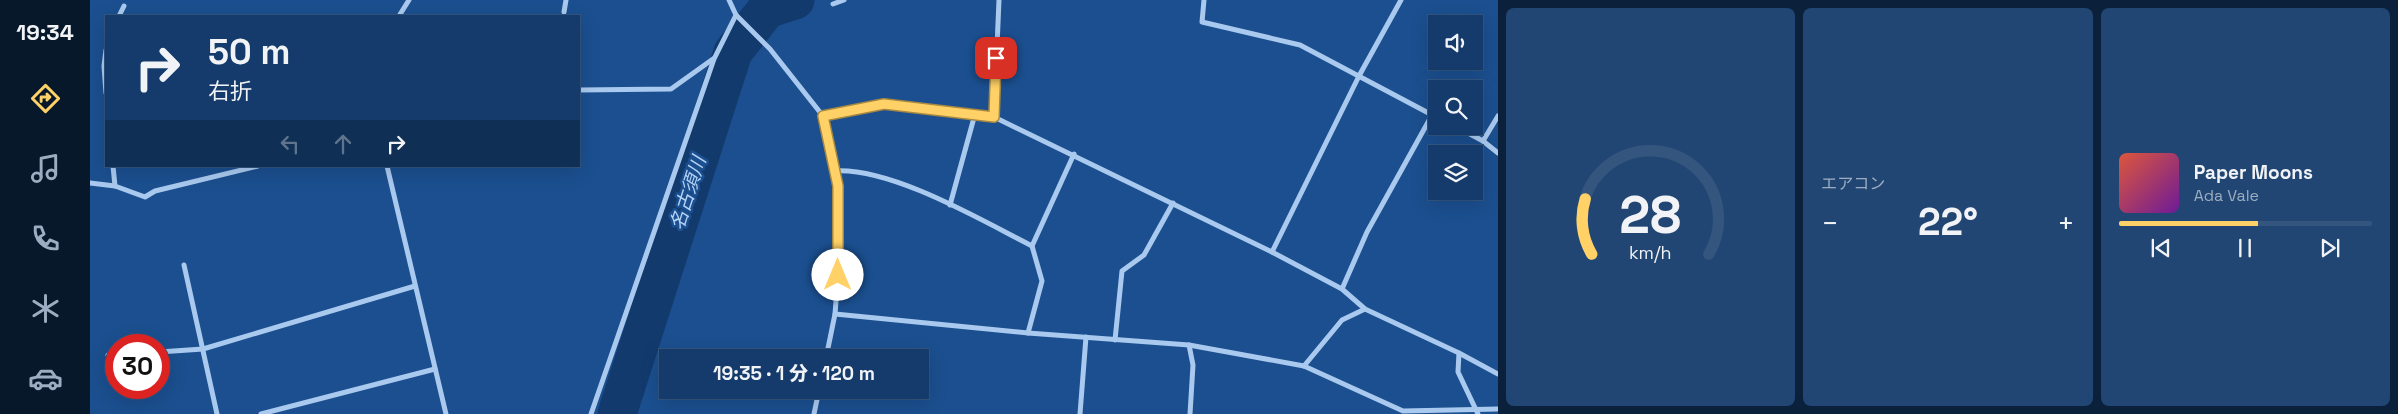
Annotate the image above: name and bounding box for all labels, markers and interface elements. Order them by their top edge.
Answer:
map controls [1428,15,1483,200]
button: sound [1428,15,1483,70]
text: 19:34 [16,18,74,46]
text: 50 m [208,30,290,74]
icon: right [125,35,190,100]
pin [975,37,1017,79]
icon: arrive [982,44,1010,72]
text: 右折 [208,77,252,105]
button: search [1428,80,1483,135]
icon: directions [28,81,63,116]
icon: left [276,130,304,158]
icon: ahead [329,130,357,158]
icon: right [382,130,410,158]
button: layers [1428,145,1483,200]
icon: music [28,151,63,186]
water label: 名古須川 [664,151,712,233]
text: Paper Moons [2194,160,2313,185]
text: エアコン [1821,173,1885,194]
text: 28 [1620,182,1682,248]
text: Ada Vale [2194,185,2259,206]
text: 22° [1918,198,1978,246]
text: − [1821,205,1839,241]
text: + [2057,205,2075,241]
icon: phone [28,221,63,256]
icon: previous [2147,234,2175,262]
icon: pause [2231,234,2259,262]
icon: next [2316,234,2344,262]
text: km/h [1629,241,1672,264]
position arrow [811,248,863,300]
icon: climate [28,291,63,326]
speed limit sign: 30 [105,334,170,399]
icon: car [28,361,63,396]
text: 19:35 · 1 分 · 120 m [713,361,875,386]

